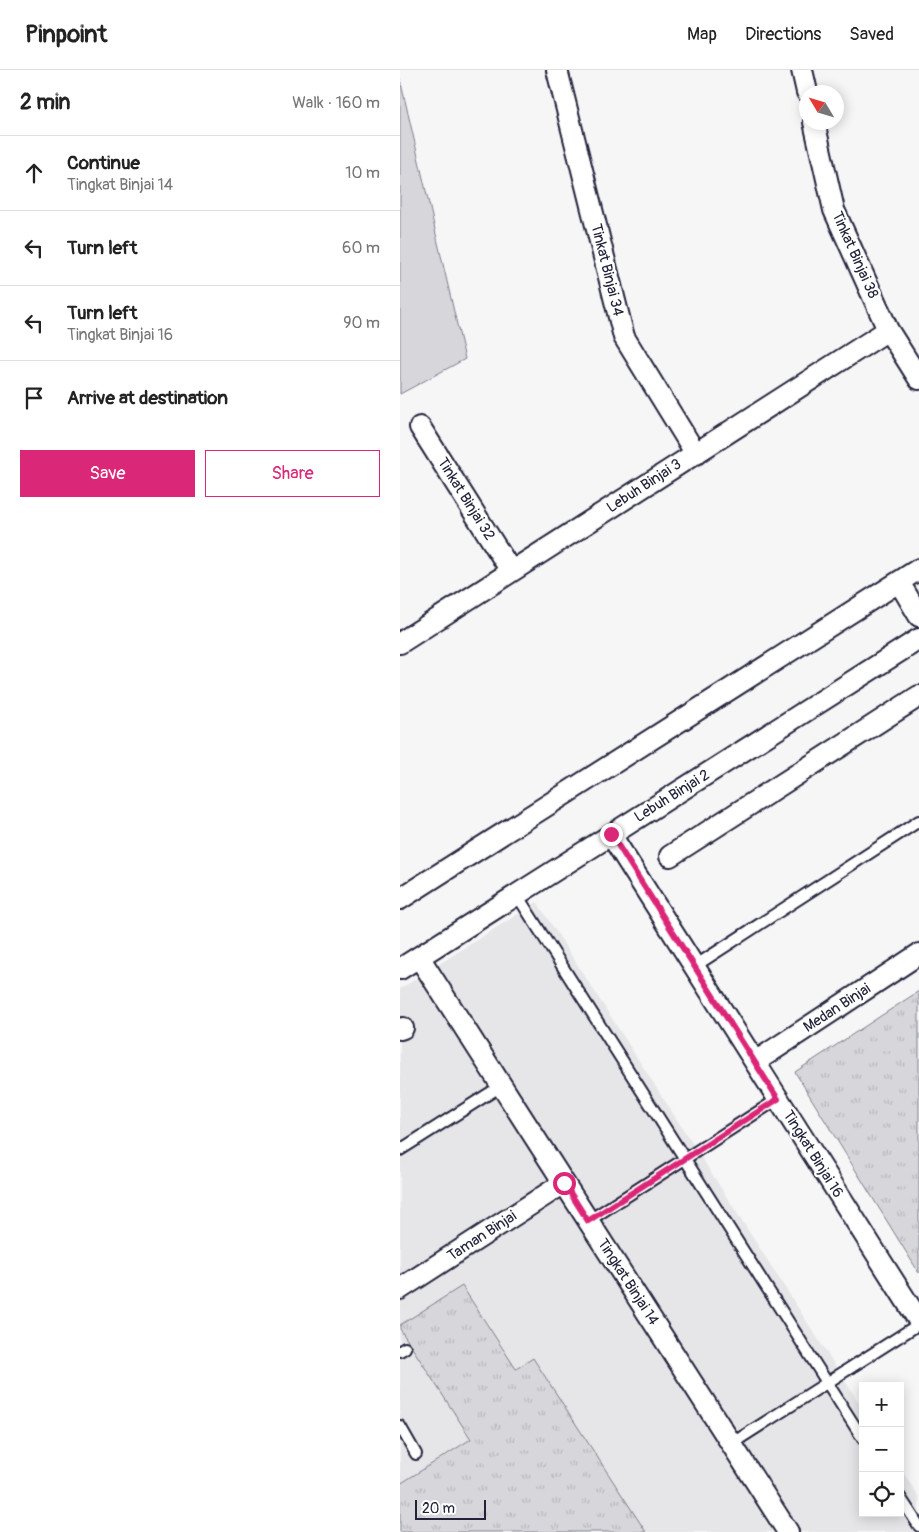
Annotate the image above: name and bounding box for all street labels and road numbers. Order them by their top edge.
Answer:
street label: Tinkat Binjai 38 [827,209,883,302]
street label: Tinkat Binjai 34 [586,222,628,318]
street label: Tinkat Binjai 32 [433,454,499,544]
street label: Lebuh Binjai 3 [603,455,685,517]
street label: Lebuh Binjai 2 [631,765,713,827]
street label: Medan Binjai [800,979,874,1037]
street label: Tingkat Binjai 16 [779,1107,847,1201]
street label: Taman Binjai [444,1206,520,1265]
street label: Tingkat Binjai 14 [593,1235,663,1329]

